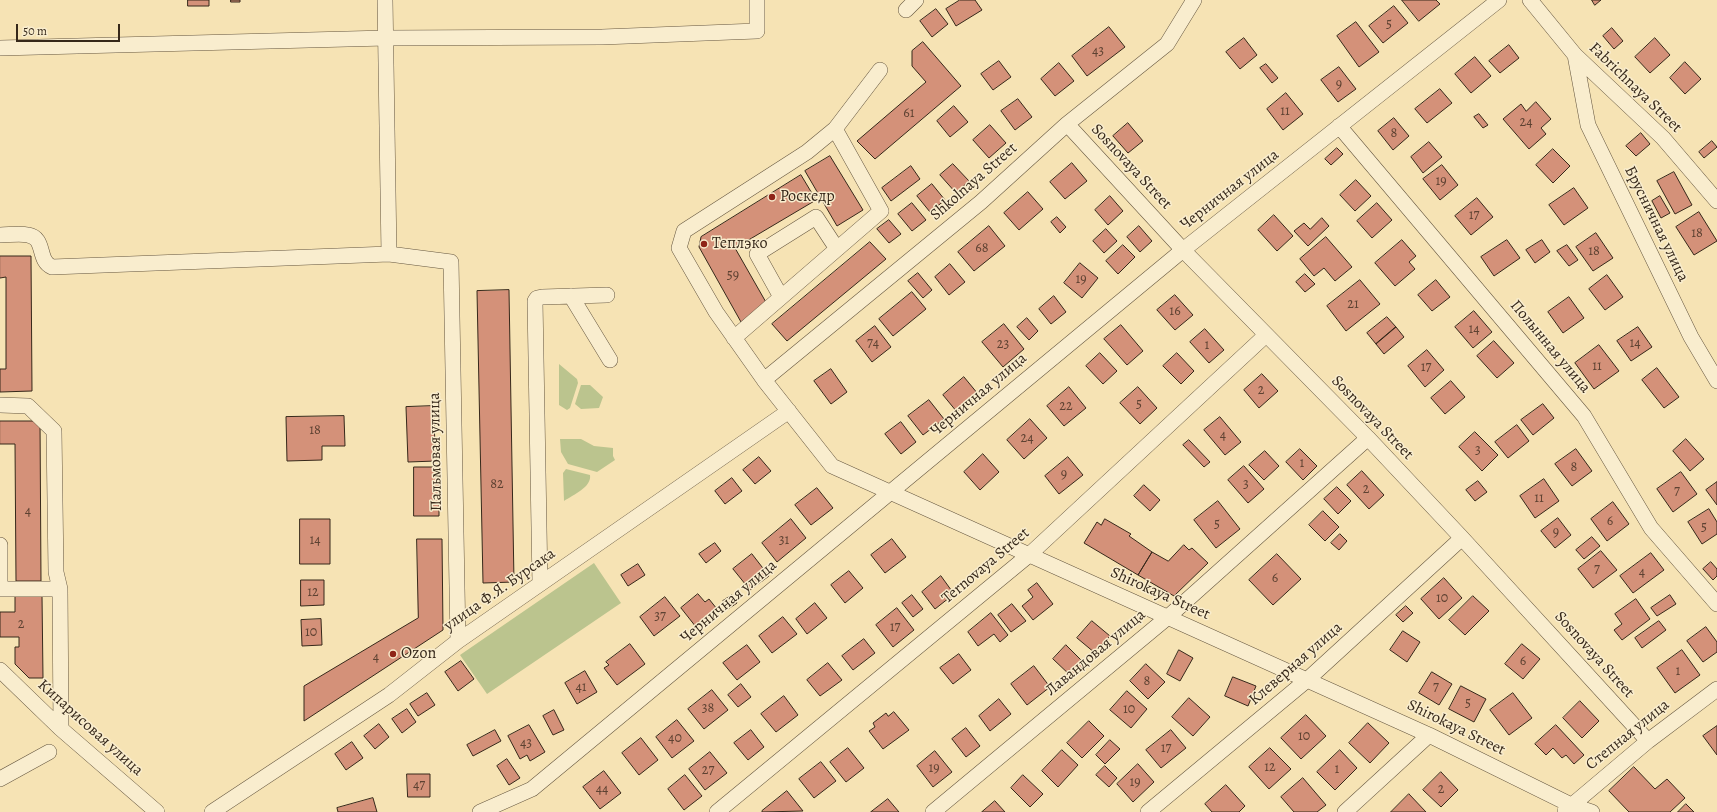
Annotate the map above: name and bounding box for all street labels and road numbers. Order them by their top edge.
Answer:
street label: Fabrichnaya Street [1585,39,1685,137]
street label: Sosnovaya Street [1087,120,1175,214]
street label: Shkolnaya Street [927,139,1021,225]
street label: Черничная улица [1177,146,1283,234]
street label: Брусничная улица [1620,163,1692,285]
street label: Полынная улица [1506,297,1594,397]
street label: Черничная улица [927,349,1031,441]
street label: Sosnovaya Street [1327,372,1417,464]
street label: Пальмовая улица [425,392,447,512]
street label: Ternovaya Street [938,524,1034,608]
street label: улица Ф.Я. Бурсака [441,544,559,636]
street label: Черничная улица [677,556,781,648]
street label: Shirokaya Street [1107,563,1213,625]
street label: Лавандовая улица [1042,606,1150,700]
street label: Sosnovaya Street [1550,608,1638,702]
street label: Клеверная улица [1245,618,1347,710]
street label: Кипарисовая улица [33,676,147,780]
street label: Степная улица [1582,695,1674,775]
street label: Shirokaya Street [1404,696,1508,760]

